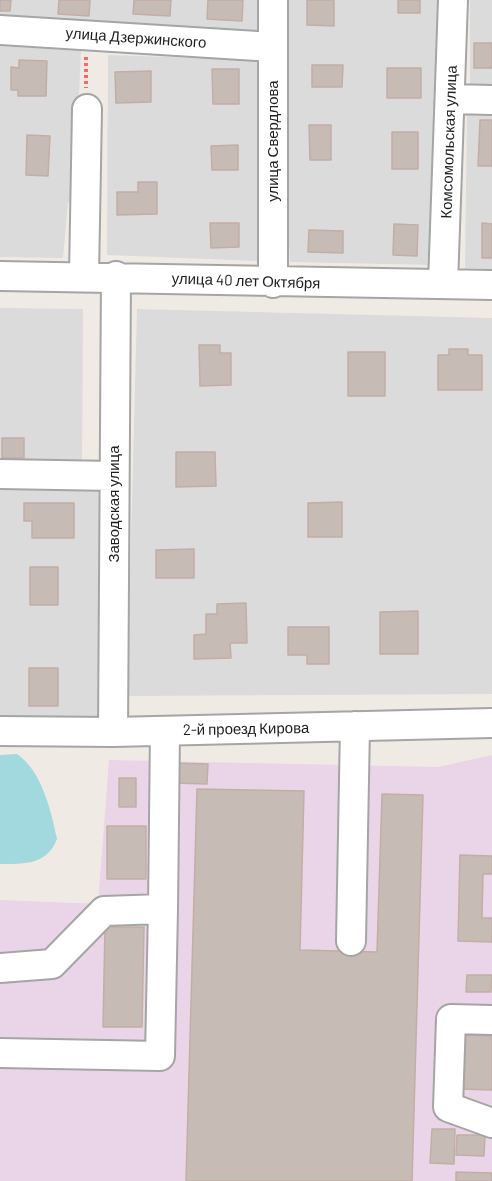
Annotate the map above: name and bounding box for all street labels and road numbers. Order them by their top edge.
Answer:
street label: улица Дзержинского [65,24,207,52]
street label: Комсомольская улица [437,65,461,219]
street label: улица Свердлова [264,80,282,202]
street label: улица 40 лет Октября [171,269,321,293]
street label: Заводская улица [105,445,123,563]
street label: 2-й проезд Кирова [183,719,309,739]

